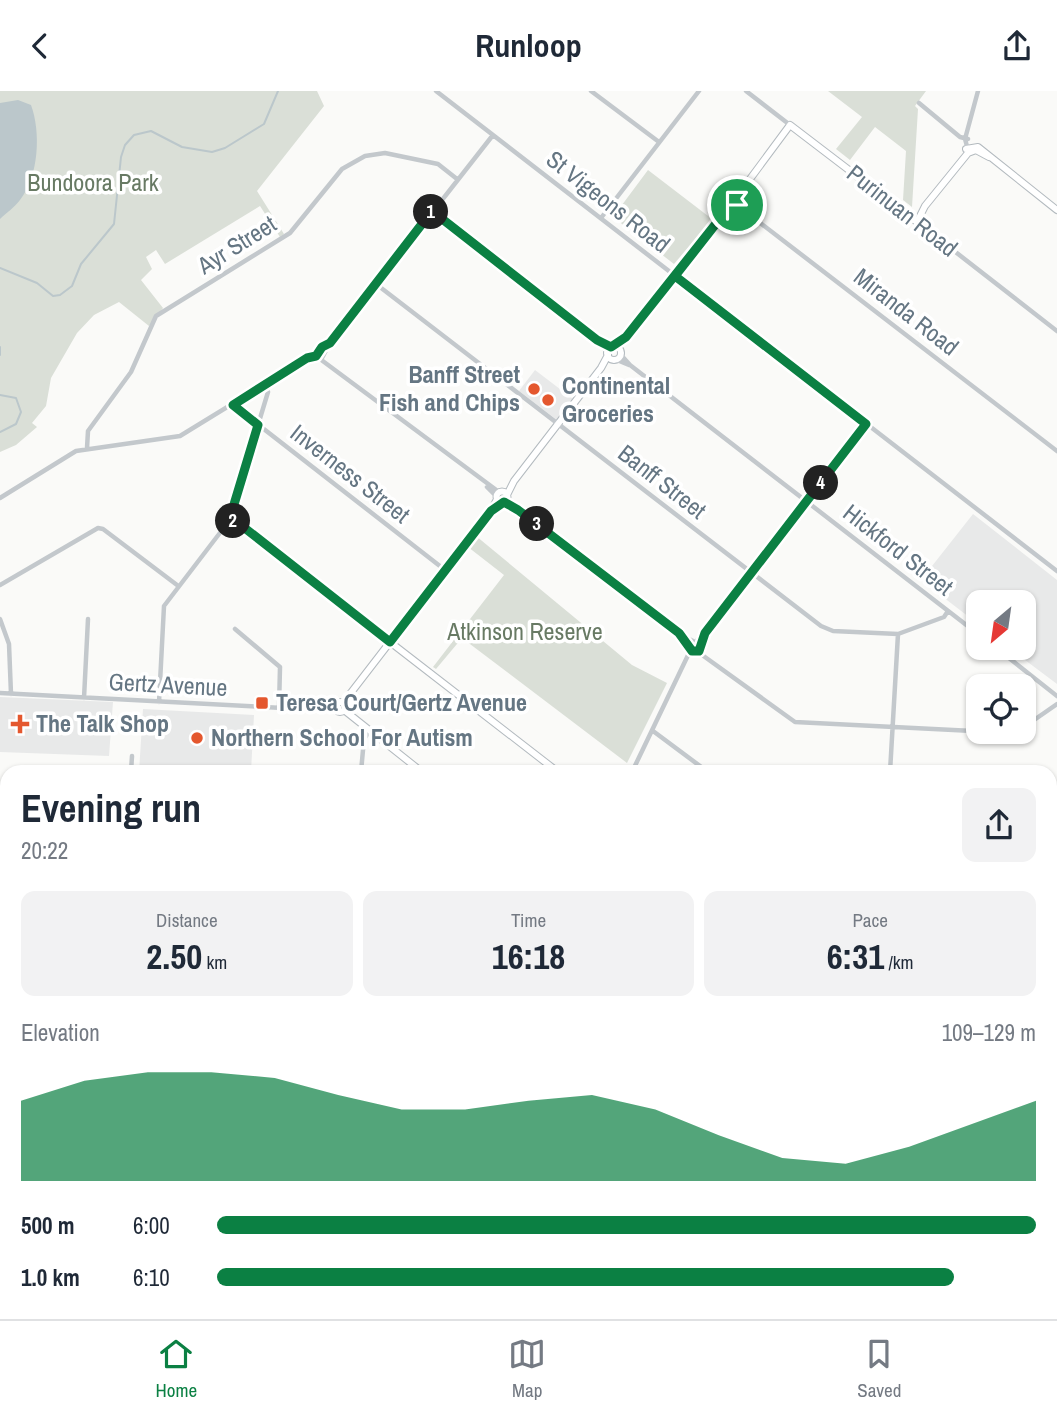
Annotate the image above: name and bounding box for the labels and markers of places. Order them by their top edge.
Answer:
pin [707,175,767,235]
pin: 1 [414,195,448,229]
place label: Banff Street Fish and Chips [379,358,520,418]
place label: Continental Groceries [562,369,670,429]
marker: Banff Street Fish and Chips [526,381,542,397]
marker: Continental Groceries [540,392,556,408]
pin: 4 [804,465,838,501]
pin: 2 [216,503,250,539]
pin: 3 [520,507,554,541]
place label: Teresa Court/Gertz Avenue [276,686,527,718]
marker: Teresa Court/Gertz Avenue [254,695,270,711]
place label: The Talk Shop [36,707,169,739]
marker: The Talk Shop [10,714,30,734]
place label: Northern School For Autism [211,721,473,753]
marker: Northern School For Autism [189,730,205,746]

